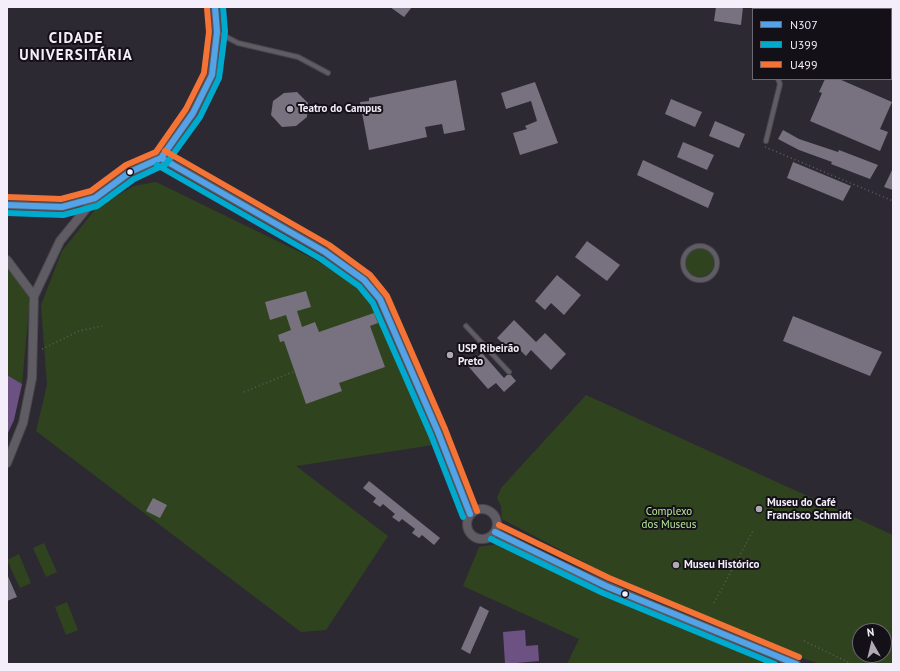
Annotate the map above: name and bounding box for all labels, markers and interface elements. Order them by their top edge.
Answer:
legend [752,8,892,80]
text: N307 [790,17,818,32]
district label: CIDADE UNIVERSITÁRIA [19,30,133,65]
text: U399 [790,37,817,52]
text: U499 [790,57,817,72]
place label: Teatro do Campus [298,102,382,116]
marker: Teatro do Campus [285,104,295,114]
unlabelled marker [125,167,135,177]
place label: USP Ribeirão Preto [458,342,519,368]
marker: USP Ribeirão Preto [445,350,455,360]
place label: Museu do Café Francisco Schmidt [767,496,852,522]
marker: Museu do Café Francisco Schmidt [754,504,764,514]
park label: Complexo dos Museus [642,505,696,531]
place label: Museu Histórico [684,558,759,572]
marker: Museu Histórico [671,560,681,570]
unlabelled marker [620,589,630,599]
north arrow [852,623,892,663]
text: N [866,625,875,640]

